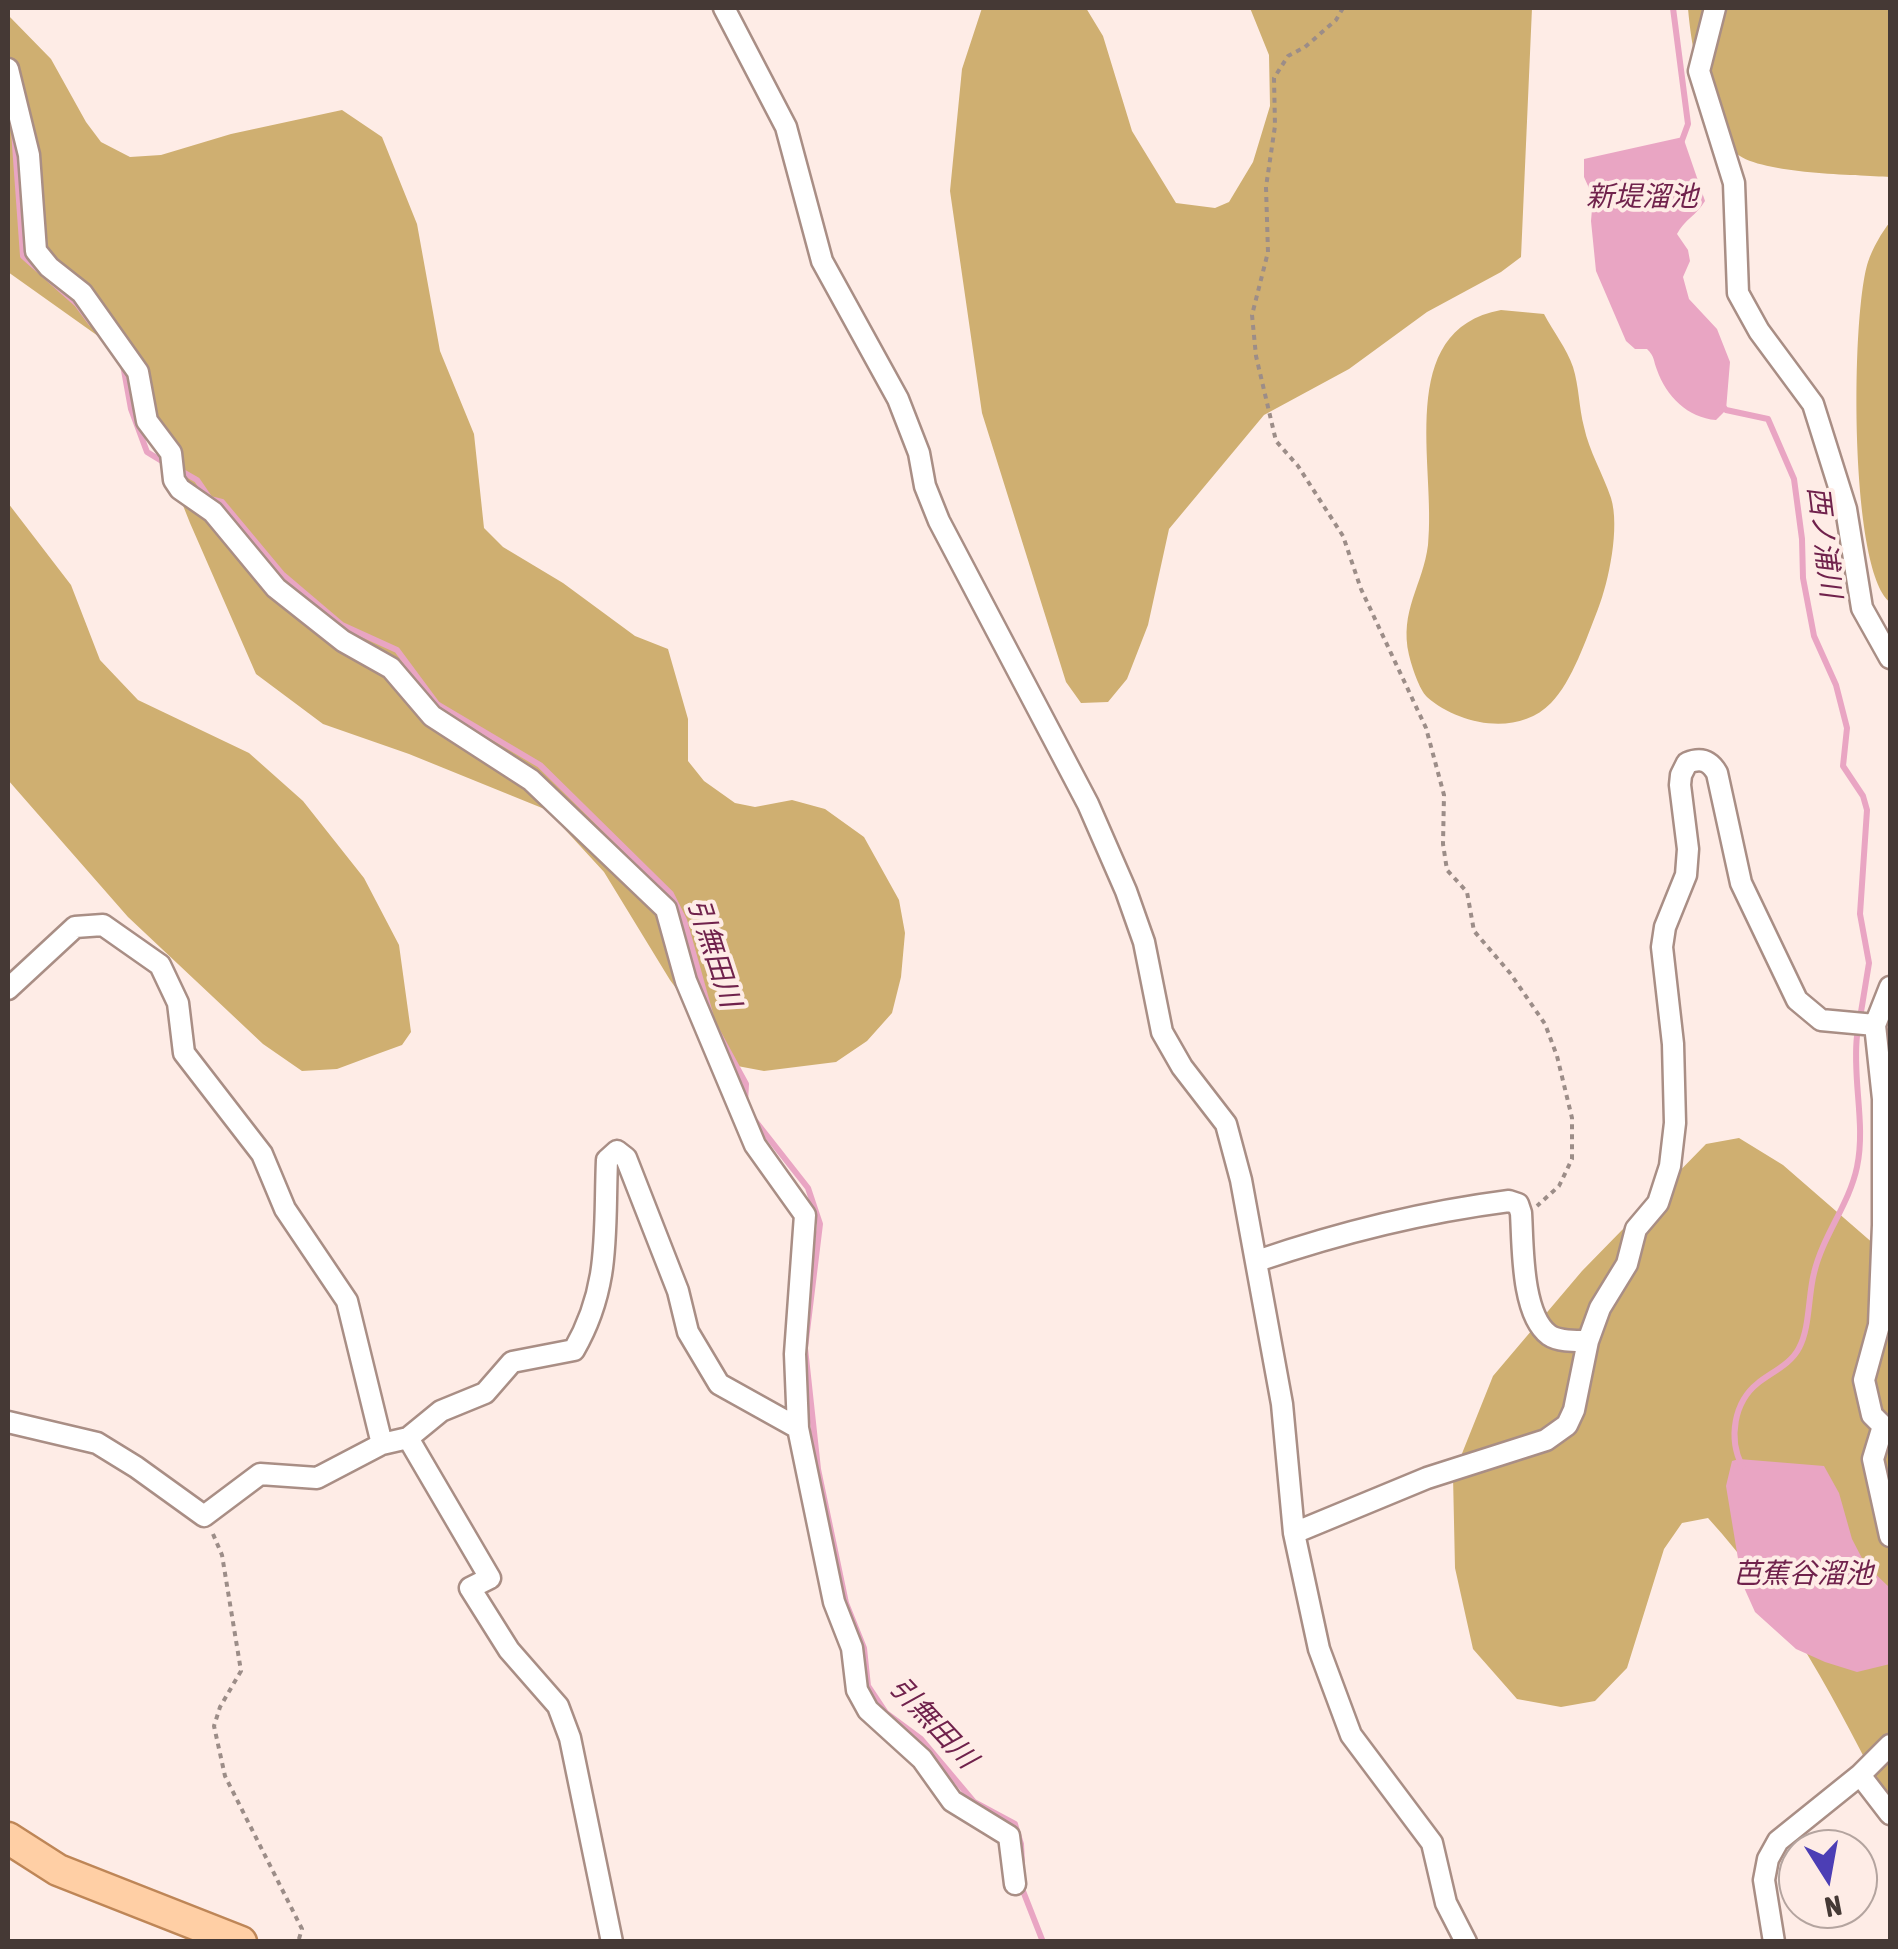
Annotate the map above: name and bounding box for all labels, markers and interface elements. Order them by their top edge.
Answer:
water label: 新堤溜池 [1586,180,1698,214]
water label: 西ノ浦川 [1801,484,1847,600]
water label: 引無田川 [681,895,747,1011]
water label: 芭蕉谷溜池 [1733,1557,1873,1591]
water label: 引無田川 [883,1671,983,1775]
north arrow [1778,1829,1878,1929]
text: N [1822,1889,1845,1924]

